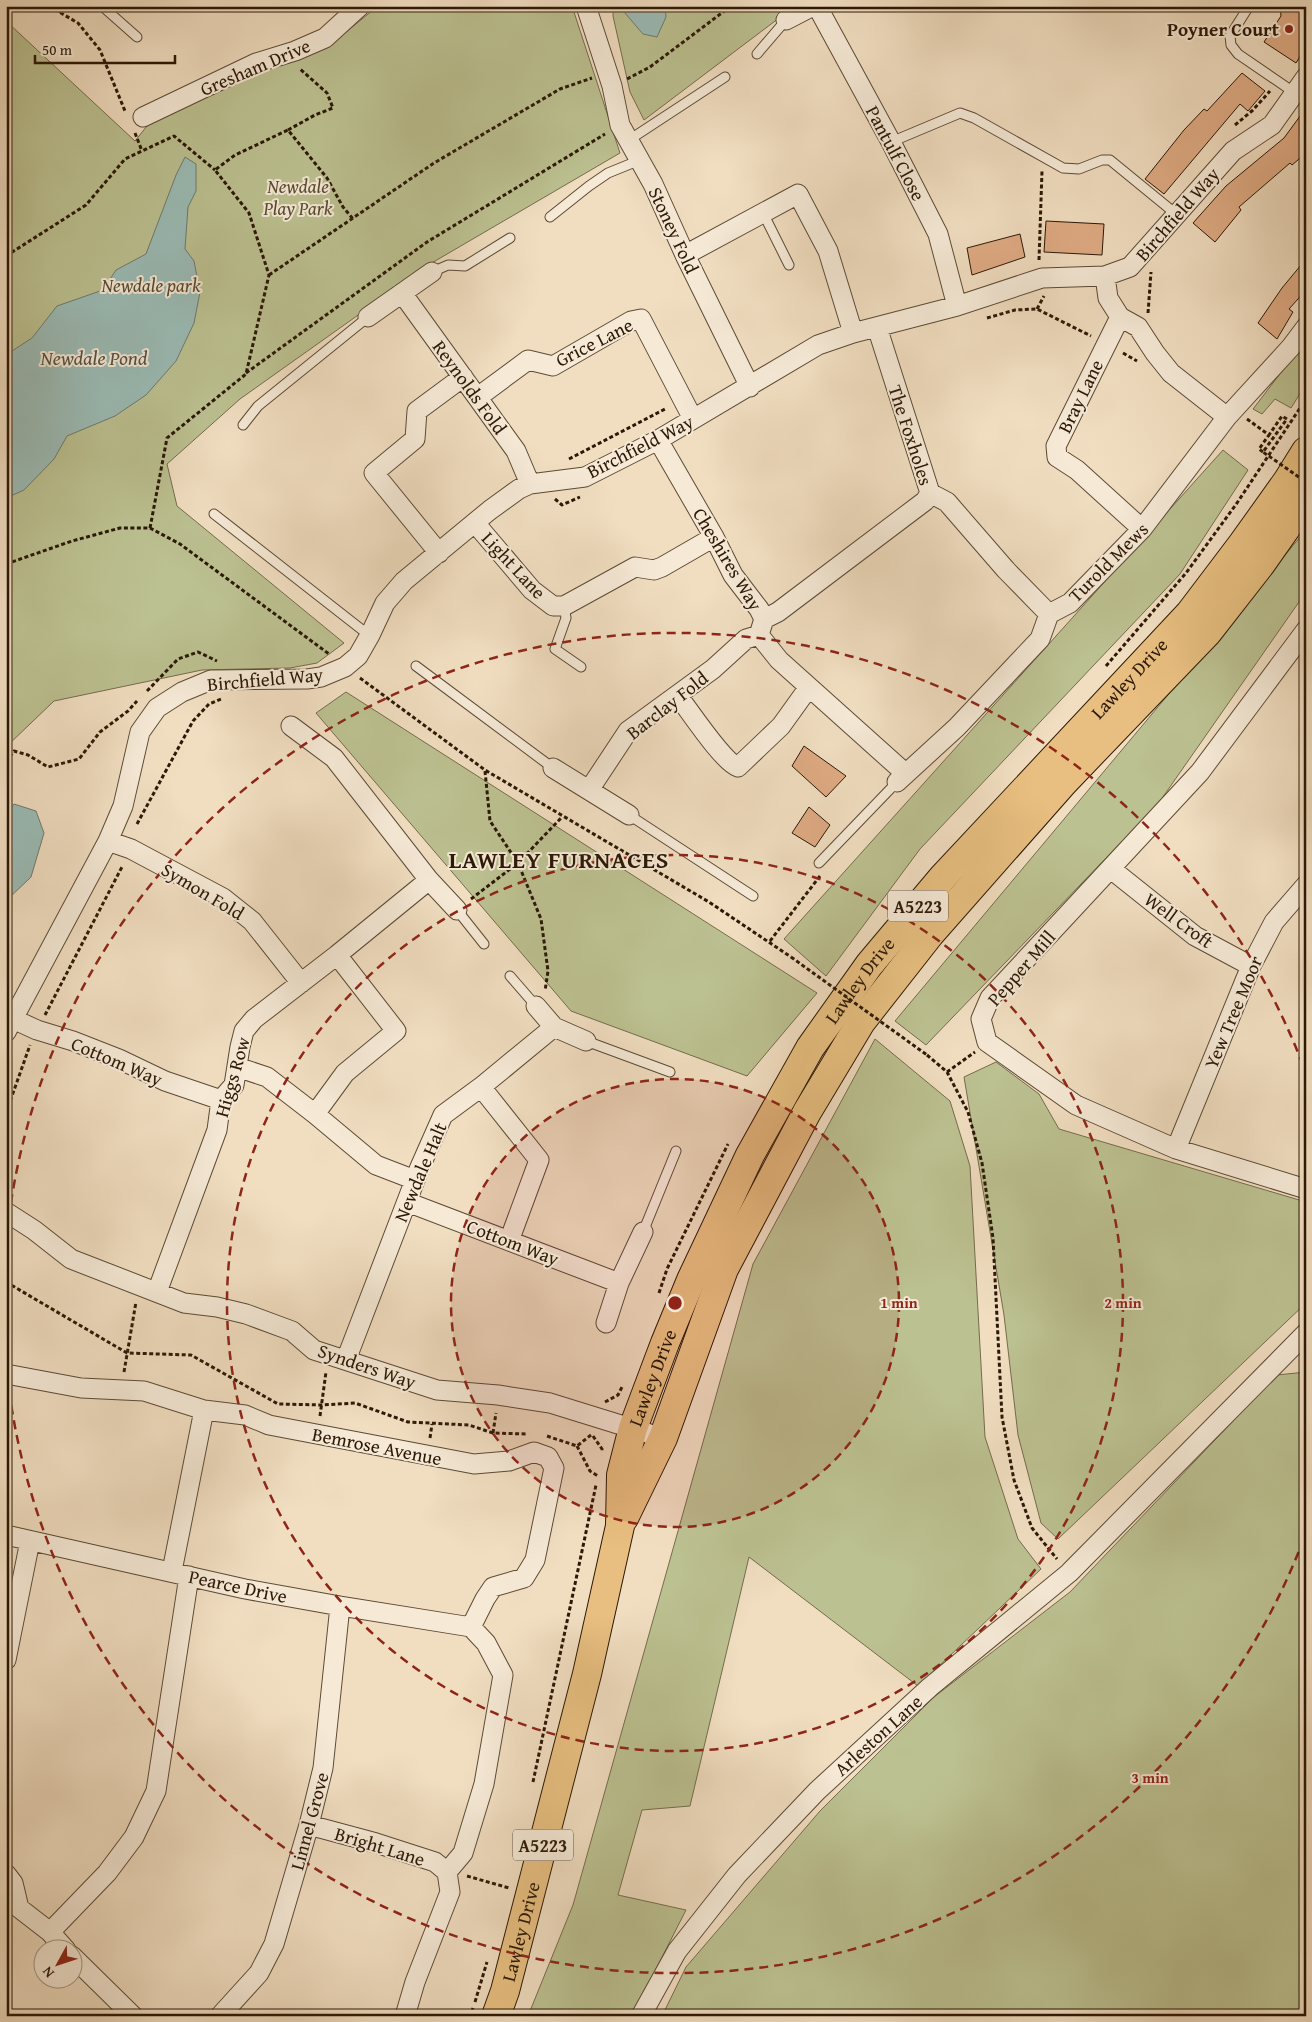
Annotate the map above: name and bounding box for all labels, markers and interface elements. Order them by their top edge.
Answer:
place label: Poyner Court [1167,15,1280,43]
marker: Poyner Court [1283,23,1295,35]
street label: Gresham Drive [196,31,314,103]
scale bar [35,32,175,64]
text: 50 m [42,39,73,60]
street label: Pantulf Close [859,100,933,206]
street label: Birchfield Way [1128,161,1226,267]
park label: Newdale Play Park [263,172,333,222]
street label: Stoney Fold [642,182,707,279]
park label: Newdale park [100,271,201,299]
street label: Grice Lane [550,310,638,373]
street label: Reynolds Fold [426,334,514,441]
water label: Newdale Pond [39,343,148,372]
street label: Bray Lane [1050,354,1110,438]
street label: The Foxholes [882,381,940,489]
street label: Birchfield Way [582,407,699,485]
street label: Cheshires Way [686,502,770,616]
street label: Turold Mews [1062,516,1154,608]
street label: Light Lane [475,525,553,605]
street label: Lawley Drive [1084,631,1174,725]
street label: Birchfield Way [206,660,325,698]
street label: Barclay Fold [620,664,715,746]
district label: LAWLEY FURNACES [449,842,669,877]
street label: Symon Fold [156,855,251,927]
street label: Well Croft [1139,885,1220,955]
road number: A5223 [888,890,948,921]
street label: Pepper Mill [980,924,1062,1012]
street label: Lawley Drive [818,931,901,1029]
street label: Yew Tree Moor [1197,951,1269,1073]
street label: Cottom Way [67,1029,167,1093]
street label: Higgs Row [207,1033,257,1120]
street label: Newdale Halt [386,1117,454,1226]
street label: Cottom Way [463,1212,564,1273]
text: 1 min [880,1292,918,1313]
text: 2 min [1104,1292,1142,1313]
centre of rings [666,1294,684,1312]
street label: Lawley Drive [621,1325,683,1430]
street label: Synders Way [314,1336,420,1396]
street label: Bemrose Avenue [310,1420,444,1472]
street label: Pearce Drive [186,1562,290,1610]
street label: Arleston Lane [828,1688,928,1782]
text: 3 min [1131,1767,1169,1788]
street label: Linnel Grove [282,1769,336,1873]
street label: Bright Lane [332,1819,429,1873]
road number: A5223 [513,1830,573,1860]
street label: Lawley Drive [494,1879,547,1984]
north arrow [32,1940,82,1990]
text: N [37,1962,59,1982]

